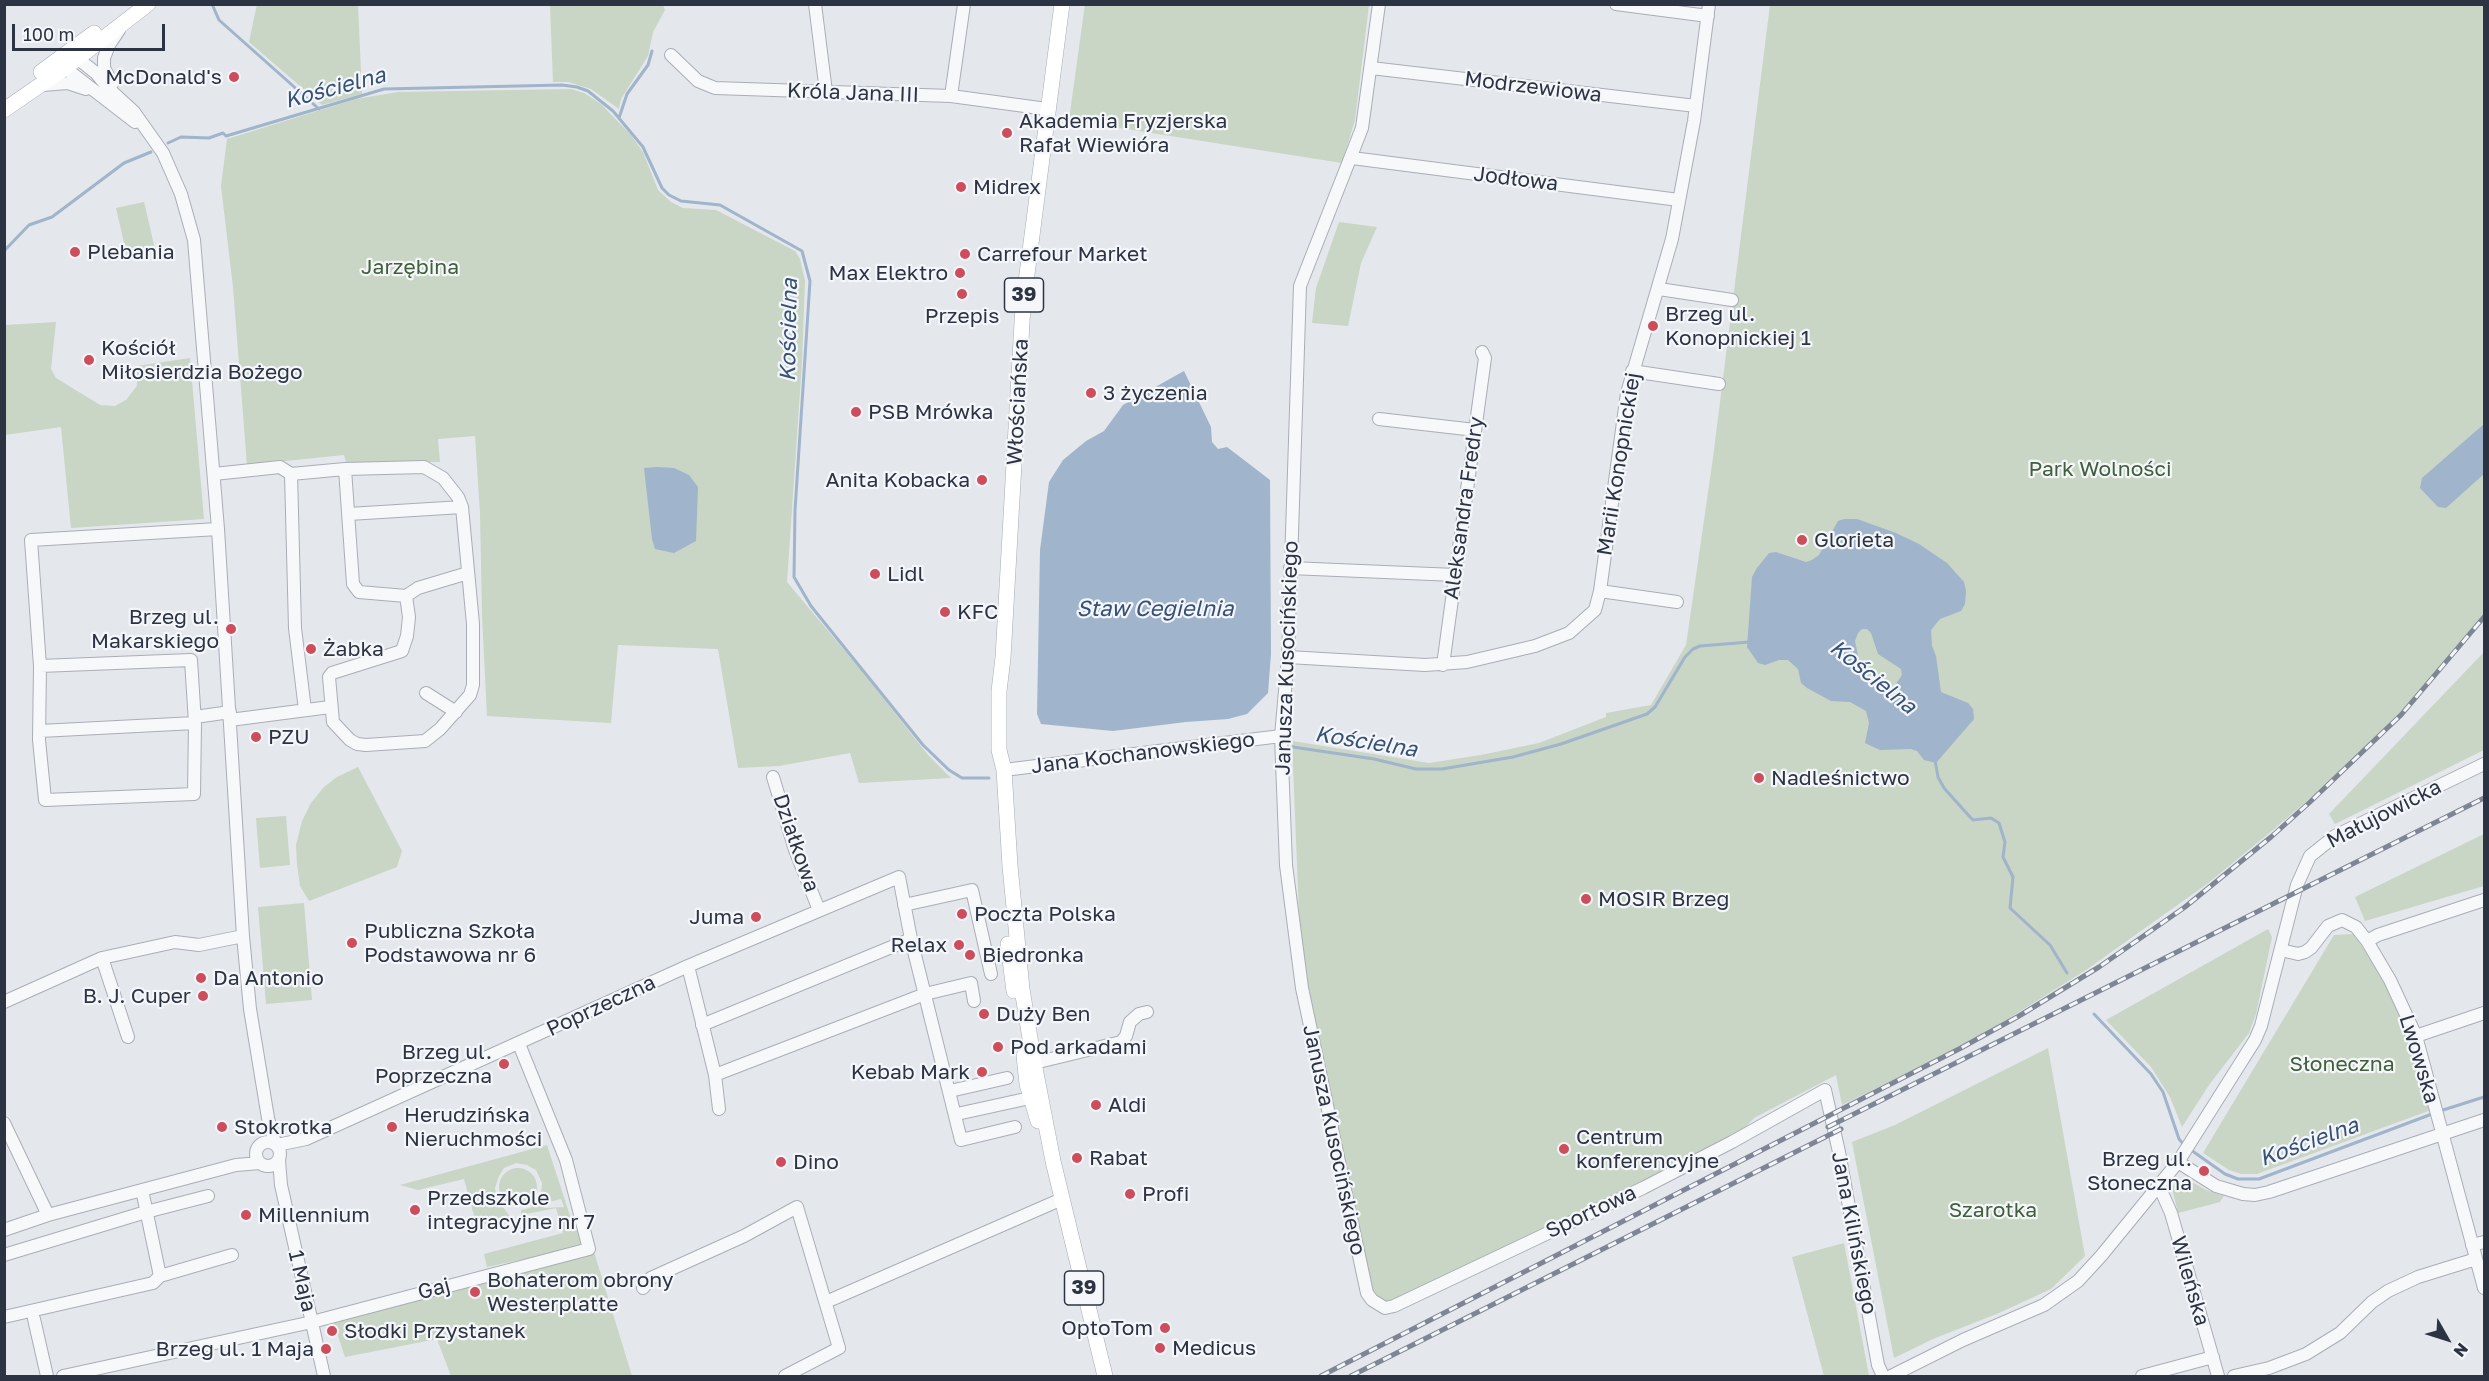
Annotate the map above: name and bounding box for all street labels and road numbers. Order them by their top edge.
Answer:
street label: Modrzewiowa [1463,66,1603,108]
street label: Króla Jana III [786,78,920,108]
street label: Jodłowa [1472,161,1560,197]
road number: 39 [1004,278,1044,312]
street label: Włościańska [1002,338,1034,466]
street label: Marii Konopnickiej [1592,371,1646,557]
street label: Aleksandra Fredry [1439,415,1489,601]
street label: Janusza Kusocińskiego [1270,540,1304,776]
street label: Jana Kochanowskiego [1030,727,1256,779]
street label: Małujowicka [2322,774,2446,854]
street label: Działkowa [767,791,825,895]
street label: Poprzeczna [543,970,659,1042]
street label: Lwowska [2394,1012,2444,1106]
street label: Janusza Kusocińskiego [1297,1022,1371,1258]
street label: Jana Kilińskiego [1826,1149,1882,1317]
street label: Sportowa [1542,1180,1640,1244]
street label: Wileńska [2165,1233,2215,1329]
street label: 1 Maja [283,1248,321,1314]
road number: 39 [1064,1271,1104,1305]
street label: Gaj [415,1273,453,1305]

